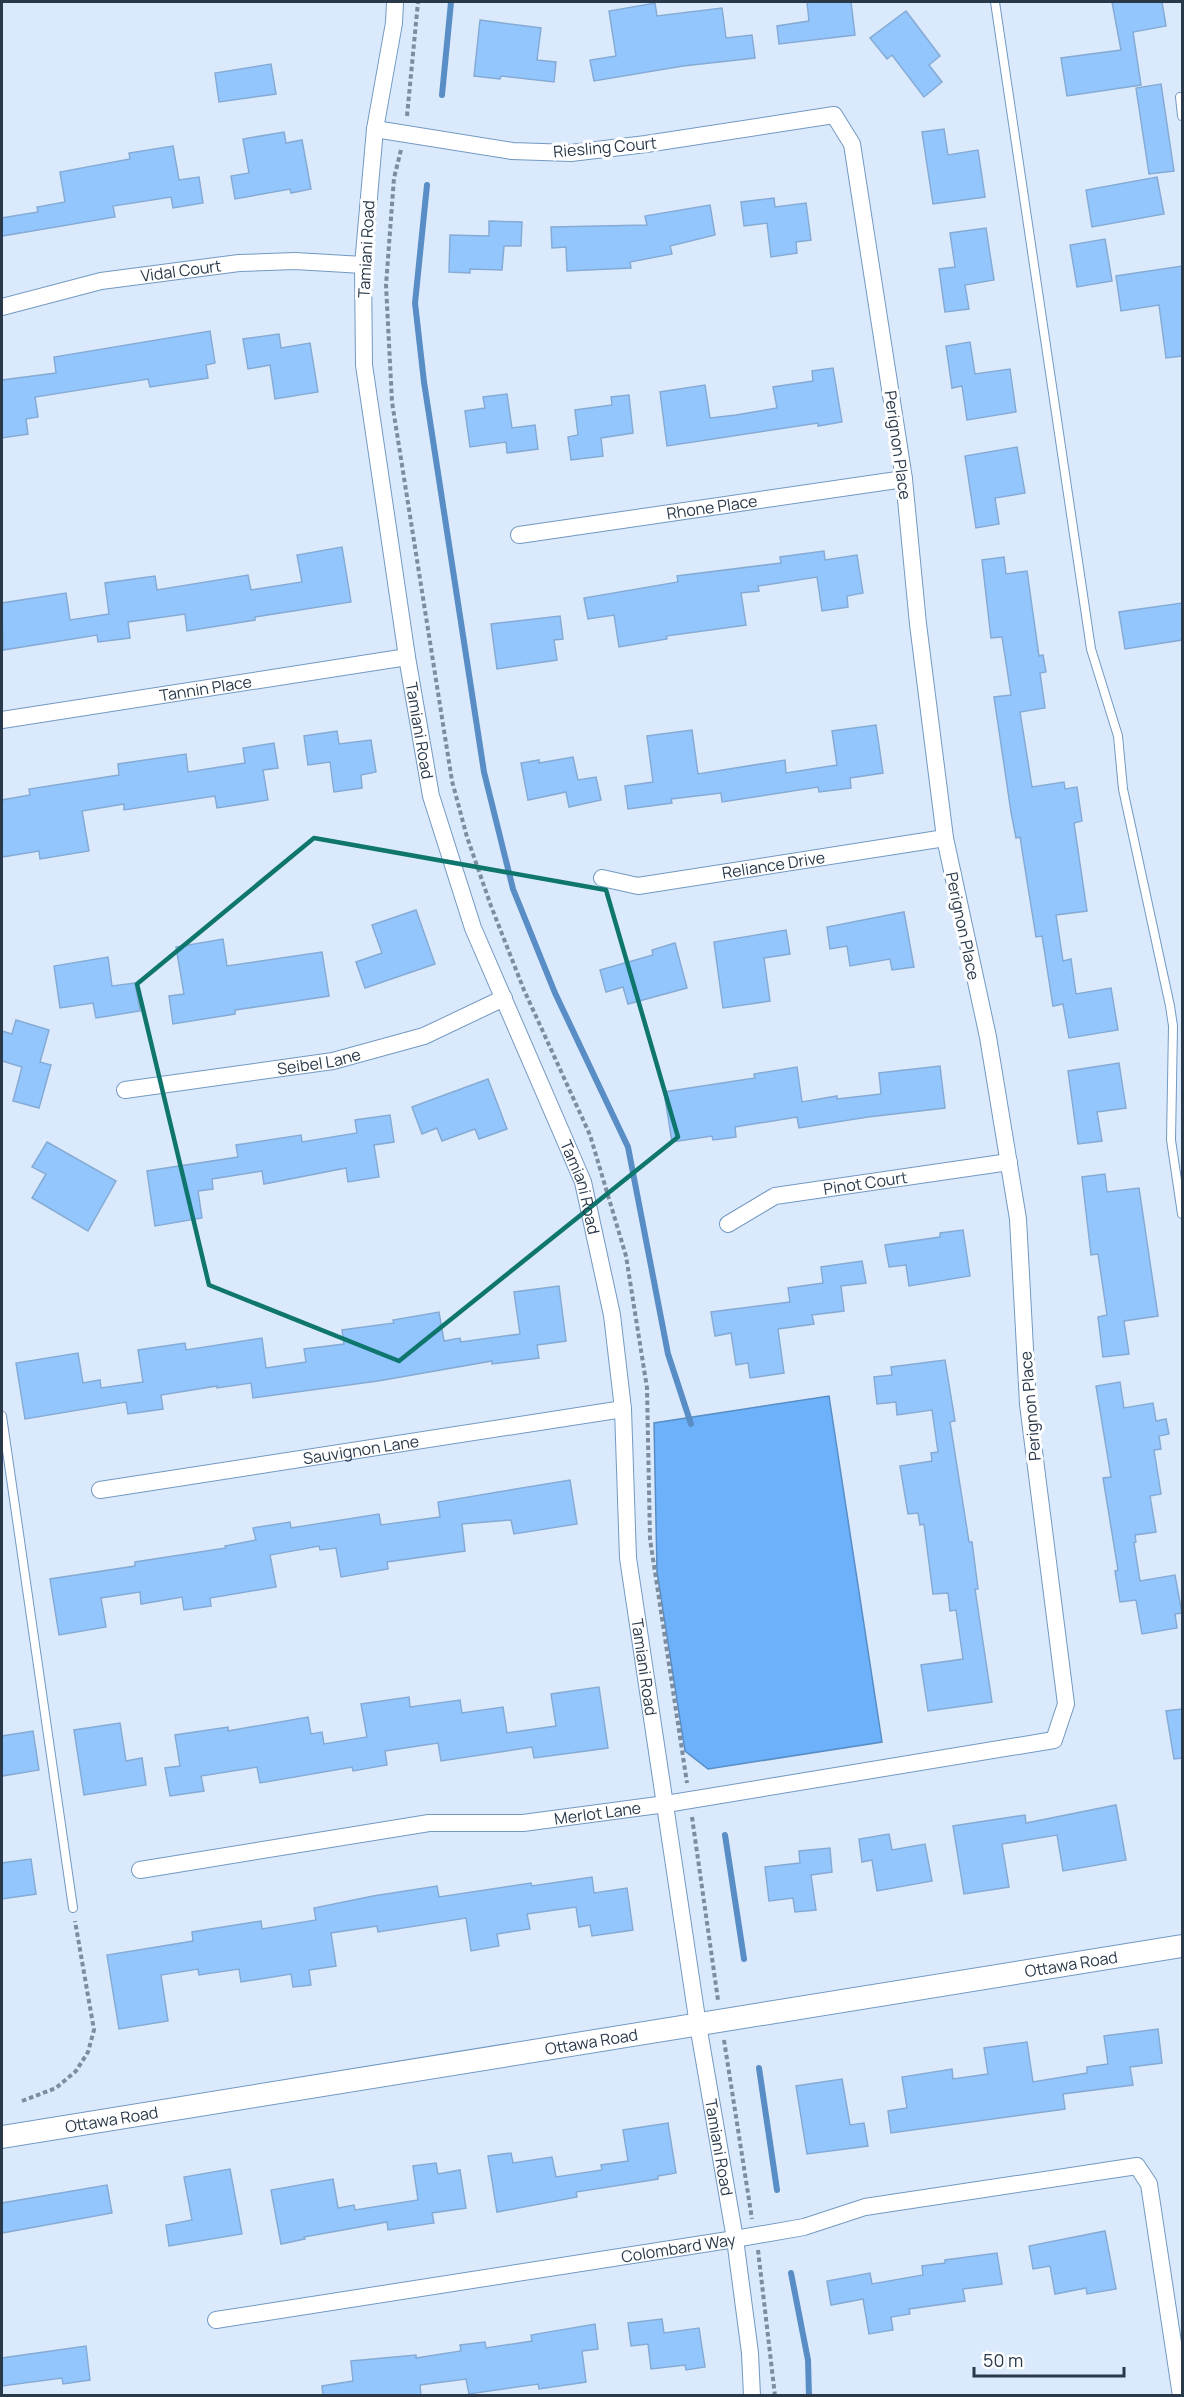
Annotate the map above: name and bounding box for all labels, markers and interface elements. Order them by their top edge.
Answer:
street label: Riesling Court [552,132,658,162]
street label: Tamiani Road [352,200,380,298]
street label: Vidal Court [139,254,223,287]
street label: Perignon Place [879,389,917,501]
street label: Rhone Place [665,489,759,524]
street label: Tannin Place [158,670,253,706]
street label: Tamiani Road [401,680,439,781]
street label: Reliance Drive [720,846,827,884]
street label: Perignon Place [941,870,985,982]
street label: Seibel Lane [276,1043,363,1080]
street label: Tamiani Road [555,1137,605,1236]
street label: Pinot Court [822,1166,909,1200]
street label: Perignon Place [1014,1350,1046,1462]
street label: Sauvignon Lane [301,1430,420,1469]
street label: Tamiani Road [626,1617,663,1717]
street label: Merlot Lane [553,1796,642,1830]
street label: Ottawa Road [1023,1946,1119,1982]
street label: Ottawa Road [543,2023,639,2060]
street label: Tamiani Road [700,2097,738,2197]
street label: Ottawa Road [63,2101,160,2138]
street label: Colombard Way [620,2228,738,2268]
scale bar [974,2340,1124,2378]
text: 50 m [983,2348,1023,2372]

